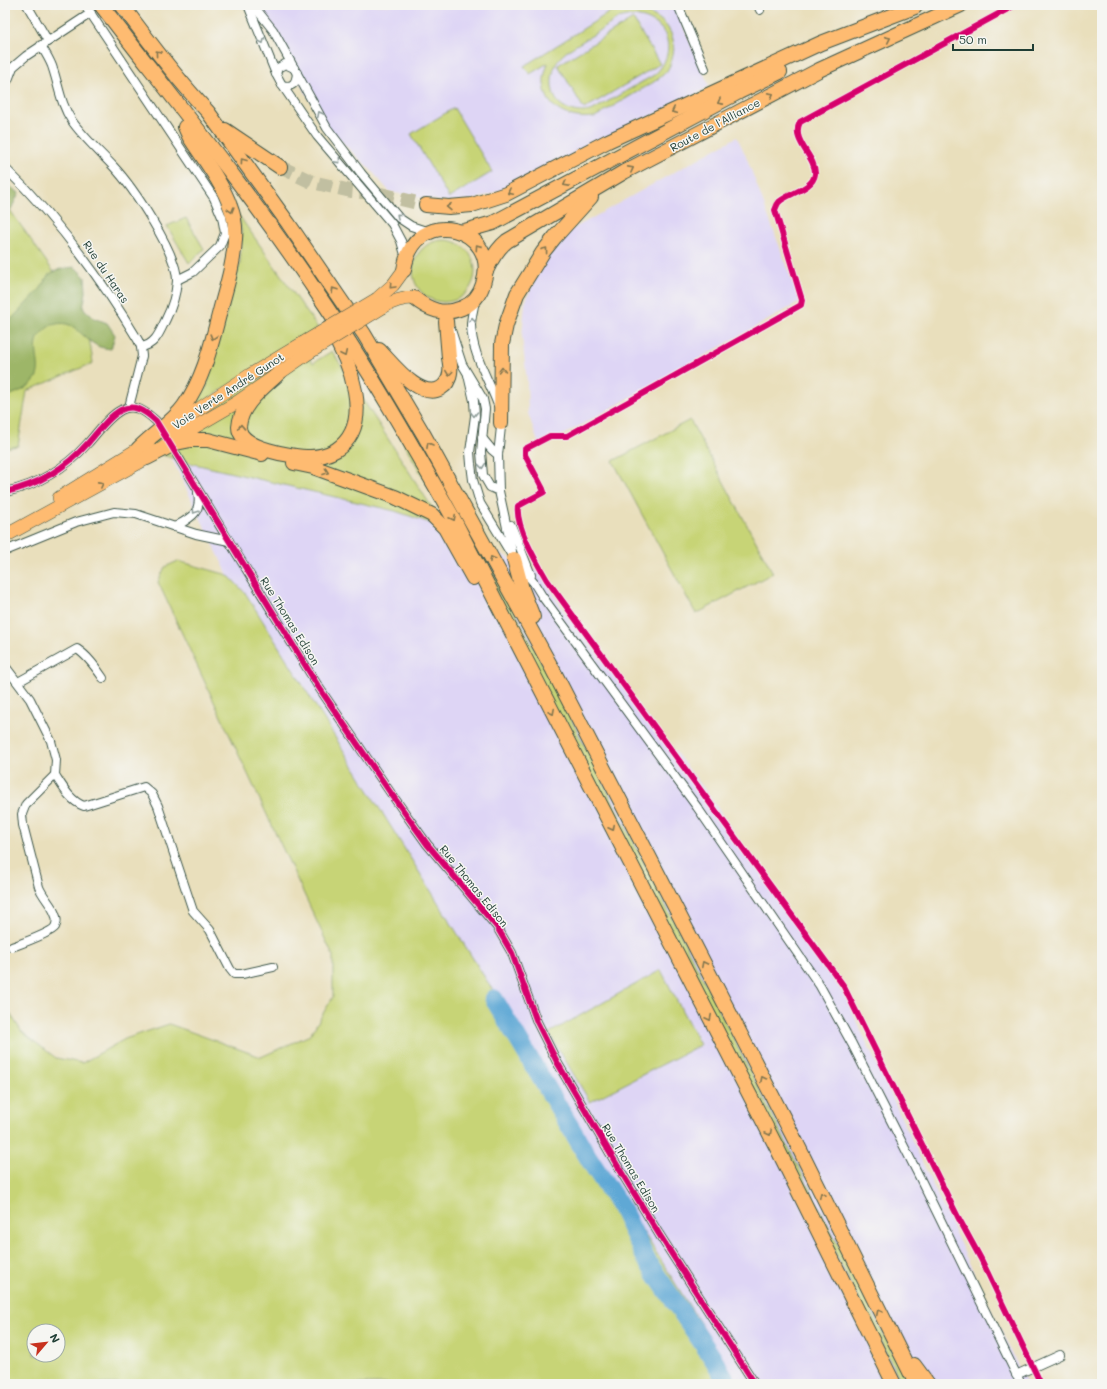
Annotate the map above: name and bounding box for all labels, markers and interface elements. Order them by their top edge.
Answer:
scale bar [953,26,1033,52]
text: 50 m [959,31,987,47]
one-way arrow [884,35,891,43]
one-way arrow [257,38,265,45]
one-way arrow [155,51,162,58]
one-way arrow [767,93,774,100]
street label: Route de l'Alliance [667,94,763,155]
one-way arrow [717,97,724,104]
one-way arrow [670,106,677,114]
one-way arrow [317,110,325,118]
one-way arrow [333,156,341,164]
one-way arrow [241,158,248,165]
one-way arrow [627,166,634,174]
one-way arrow [563,179,571,187]
one-way arrow [507,187,514,195]
one-way arrow [446,202,452,211]
one-way arrow [226,206,235,213]
one-way arrow [396,214,404,221]
street label: Rue du Haras [80,238,133,306]
one-way arrow [475,244,483,251]
one-way arrow [540,248,547,255]
one-way arrow [389,281,397,289]
one-way arrow [332,288,339,295]
one-way arrow [467,317,476,324]
one-way arrow [209,333,218,340]
street label: Voie Verte André Gunot [169,349,286,432]
one-way arrow [339,350,347,357]
one-way arrow [498,367,506,373]
one-way arrow [445,370,454,376]
one-way arrow [470,411,478,417]
one-way arrow [236,424,245,430]
one-way arrow [427,442,434,450]
one-way arrow [477,463,486,469]
one-way arrow [323,468,330,476]
one-way arrow [97,482,104,489]
one-way arrow [192,507,200,514]
one-way arrow [448,514,456,521]
one-way arrow [490,556,497,563]
street label: Rue Thomas Edison [257,574,324,668]
one-way arrow [547,708,555,715]
one-way arrow [607,823,614,831]
street label: Rue Thomas Edison [437,842,512,930]
one-way arrow [701,960,708,968]
one-way arrow [705,1014,712,1021]
one-way arrow [761,1076,768,1083]
street label: Rue Thomas Edison [599,1120,664,1215]
one-way arrow [764,1129,772,1137]
one-way arrow [819,1192,827,1199]
one-way arrow [877,1309,884,1316]
north arrow [26,1323,66,1363]
text: N [47,1331,64,1345]

